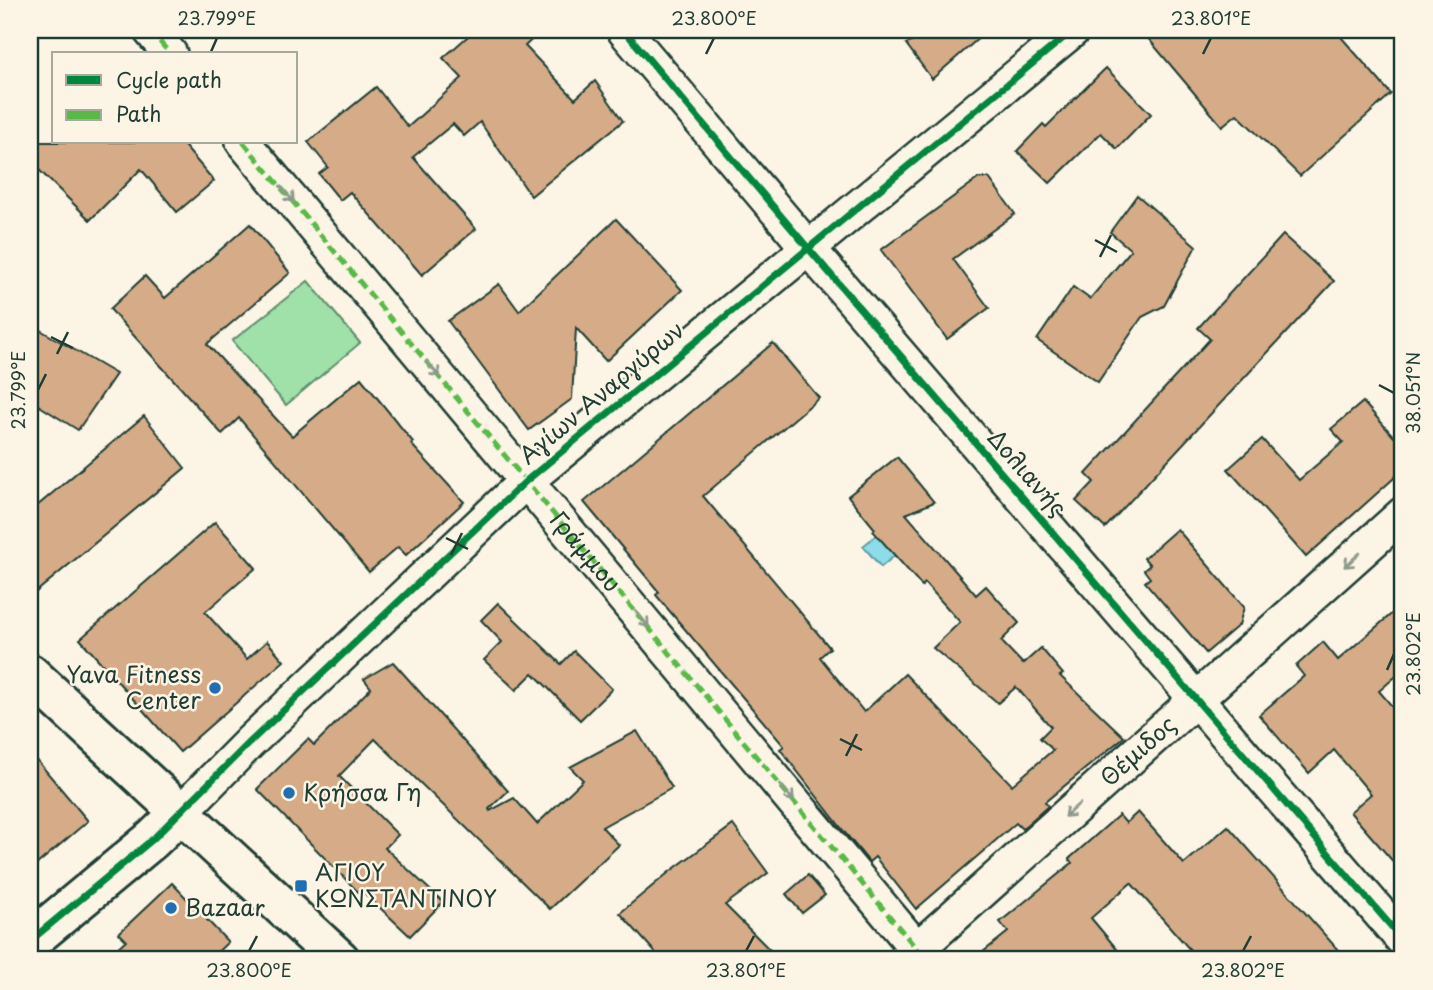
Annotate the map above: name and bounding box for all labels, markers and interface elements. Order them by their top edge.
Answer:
text: 23.799°E [178,4,256,31]
text: 23.800°E [671,4,757,31]
text: 23.801°E [1171,4,1251,31]
legend [52,52,298,144]
text: Cycle path [116,63,222,95]
text: Path [116,97,161,129]
one-way arrow [279,185,295,203]
street label: Αγίων Αναργύρων [511,312,691,472]
text: 23.799°E [4,351,31,429]
text: 38.051°N [1399,352,1426,434]
one-way arrow [425,359,441,377]
street label: Δολιανής [980,421,1076,523]
street label: Γράμμου [542,503,631,599]
one-way arrow [1343,552,1361,568]
one-way arrow [634,609,649,627]
text: 23.802°E [1399,612,1426,696]
place label: Yava Fitness Center [66,656,201,717]
marker: Yava Fitness Center [207,680,223,696]
street label: Θέμιδος [1091,707,1183,794]
place label: Κρήσσα Γη [303,774,422,809]
one-way arrow [779,784,795,802]
marker: Κρήσσα Γη [281,785,297,801]
one-way arrow [1064,802,1081,819]
place label: ΑΓΙΟΥ ΚΩΝΣΤΑΝΤΙΝΟΥ [315,854,497,915]
marker: ΑΓΙΟΥ ΚΩΝΣΤΑΝΤΙΝΟΥ [293,878,309,894]
place label: Bazaar [185,889,265,924]
marker: Bazaar [163,900,179,916]
text: 23.800°E [206,956,292,983]
text: 23.801°E [706,956,786,983]
text: 23.802°E [1201,956,1285,983]

